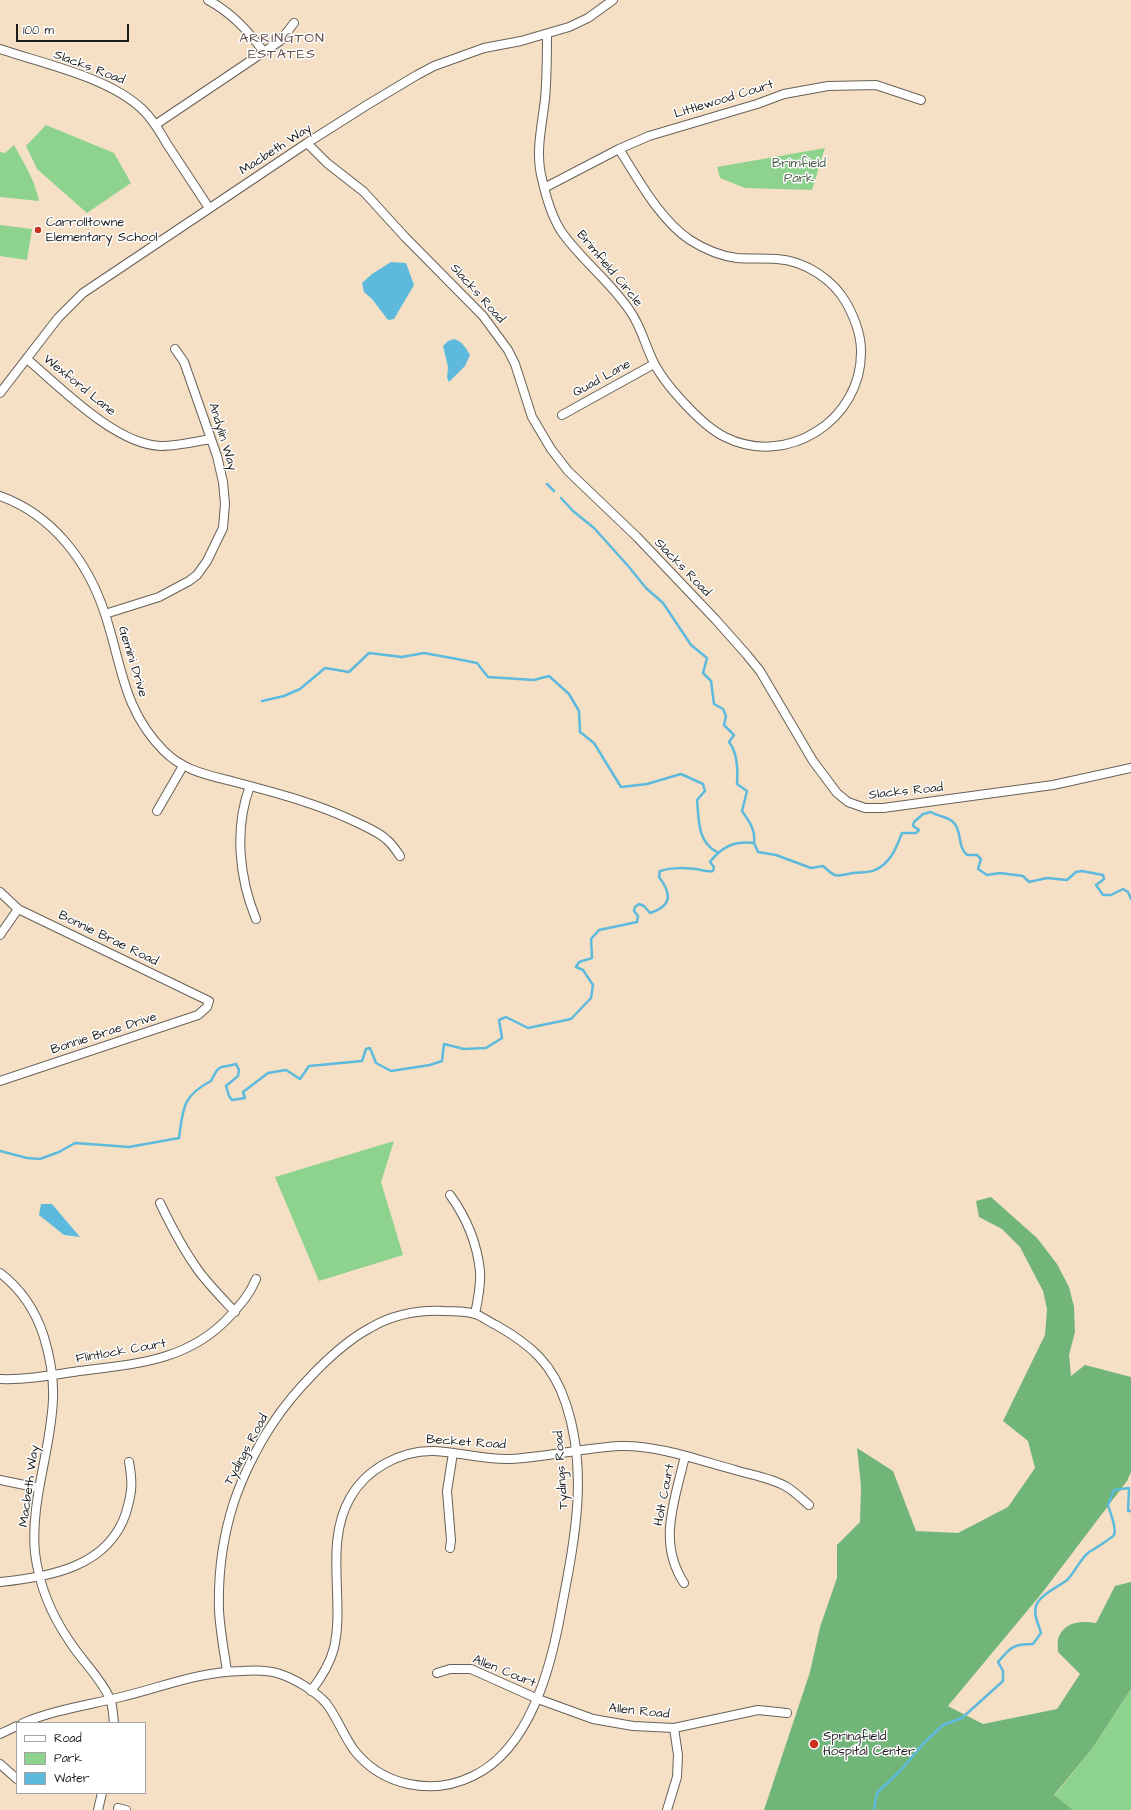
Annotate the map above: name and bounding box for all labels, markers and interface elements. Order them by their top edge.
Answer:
scale bar [18,16,131,42]
text: 100 m [23,22,54,39]
district label: ARRINGTON ESTATES [239,31,325,64]
street label: Slacks Road [51,47,127,89]
street label: Littlewood Court [672,77,776,123]
street label: Macbeth Way [237,121,315,179]
park label: Brimfield Park [772,156,826,187]
place label: Carrolltowne Elementary School [46,215,157,246]
marker: Carrolltowne Elementary School [33,225,43,235]
street label: Brimfield Circle [573,228,645,310]
street label: Slacks Road [446,261,508,327]
street label: Wexford Lane [40,352,118,420]
street label: Quad Lane [570,357,634,401]
street label: Andylin Way [204,401,240,473]
street label: Slacks Road [650,536,714,600]
street label: Gemini Drive [114,625,150,699]
street label: Slacks Road [868,780,944,804]
street label: Bonnie Brae Road [56,908,160,970]
street label: Bonnie Brae Drive [49,1010,159,1058]
street label: Flintlock Court [75,1336,167,1368]
street label: Tydings Road [222,1412,272,1488]
street label: Tydings Road [551,1430,573,1510]
street label: Becket Road [426,1432,506,1454]
street label: Macbeth Way [17,1444,43,1528]
street label: Holt Court [651,1462,679,1528]
street label: Allen Court [470,1652,538,1692]
street label: Allen Road [608,1701,670,1723]
legend [16,1722,146,1794]
place label: Springfield Hospital Center [823,1729,915,1760]
text: Road [54,1730,82,1747]
marker: Springfield Hospital Center [808,1738,820,1750]
text: Park [54,1750,82,1767]
text: Water [54,1770,89,1787]

